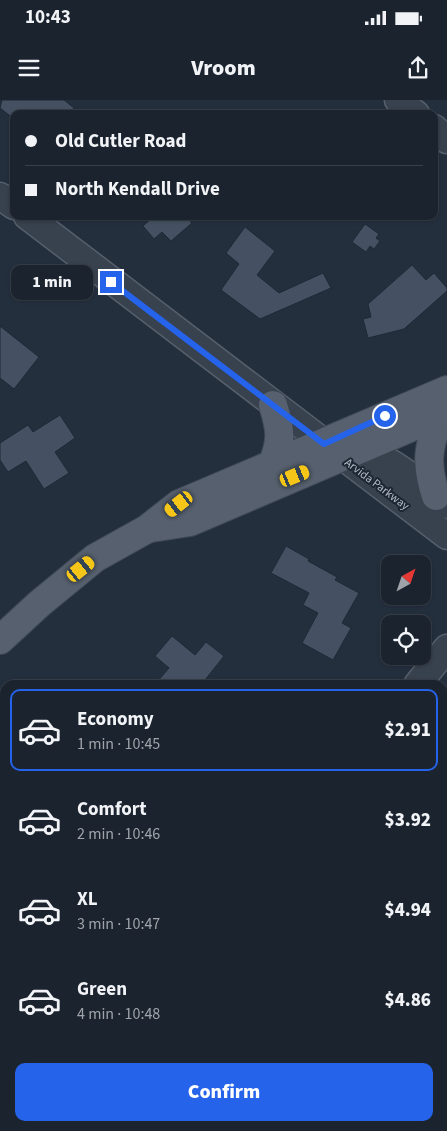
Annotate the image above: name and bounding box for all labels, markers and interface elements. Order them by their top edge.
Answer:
text: 10:43 [25,4,71,31]
text: Vroom [191,52,256,84]
icon: menu [15,54,43,82]
icon: share [404,54,432,82]
text: Old Cutler Road [55,128,186,155]
text: North Kendall Drive [55,176,220,203]
callout: 1 min [11,264,94,300]
text: 1 min [32,271,72,293]
route end [100,271,122,293]
route start [374,405,396,427]
street label: Arvida Parkway [341,454,413,515]
car [278,463,311,489]
car [162,489,195,519]
car [64,554,97,584]
north arrow [381,555,431,605]
map controls [381,555,431,665]
button: locate [381,615,431,665]
text: Economy [77,706,154,733]
icon: car [17,708,62,753]
text: $2.91 [385,717,431,744]
text: 1 min · 10:45 [77,733,160,755]
text: Comfort [77,796,147,823]
icon: car [17,798,62,843]
text: $3.92 [385,807,431,834]
text: 2 min · 10:46 [77,823,160,845]
text: XL [77,886,98,913]
icon: car [17,888,62,933]
text: $4.94 [385,897,431,924]
text: 3 min · 10:47 [77,913,160,935]
text: Green [77,976,127,1003]
icon: car [17,978,62,1023]
text: $4.86 [385,987,431,1014]
text: 4 min · 10:48 [77,1003,160,1025]
button: Confirm [15,1063,433,1121]

